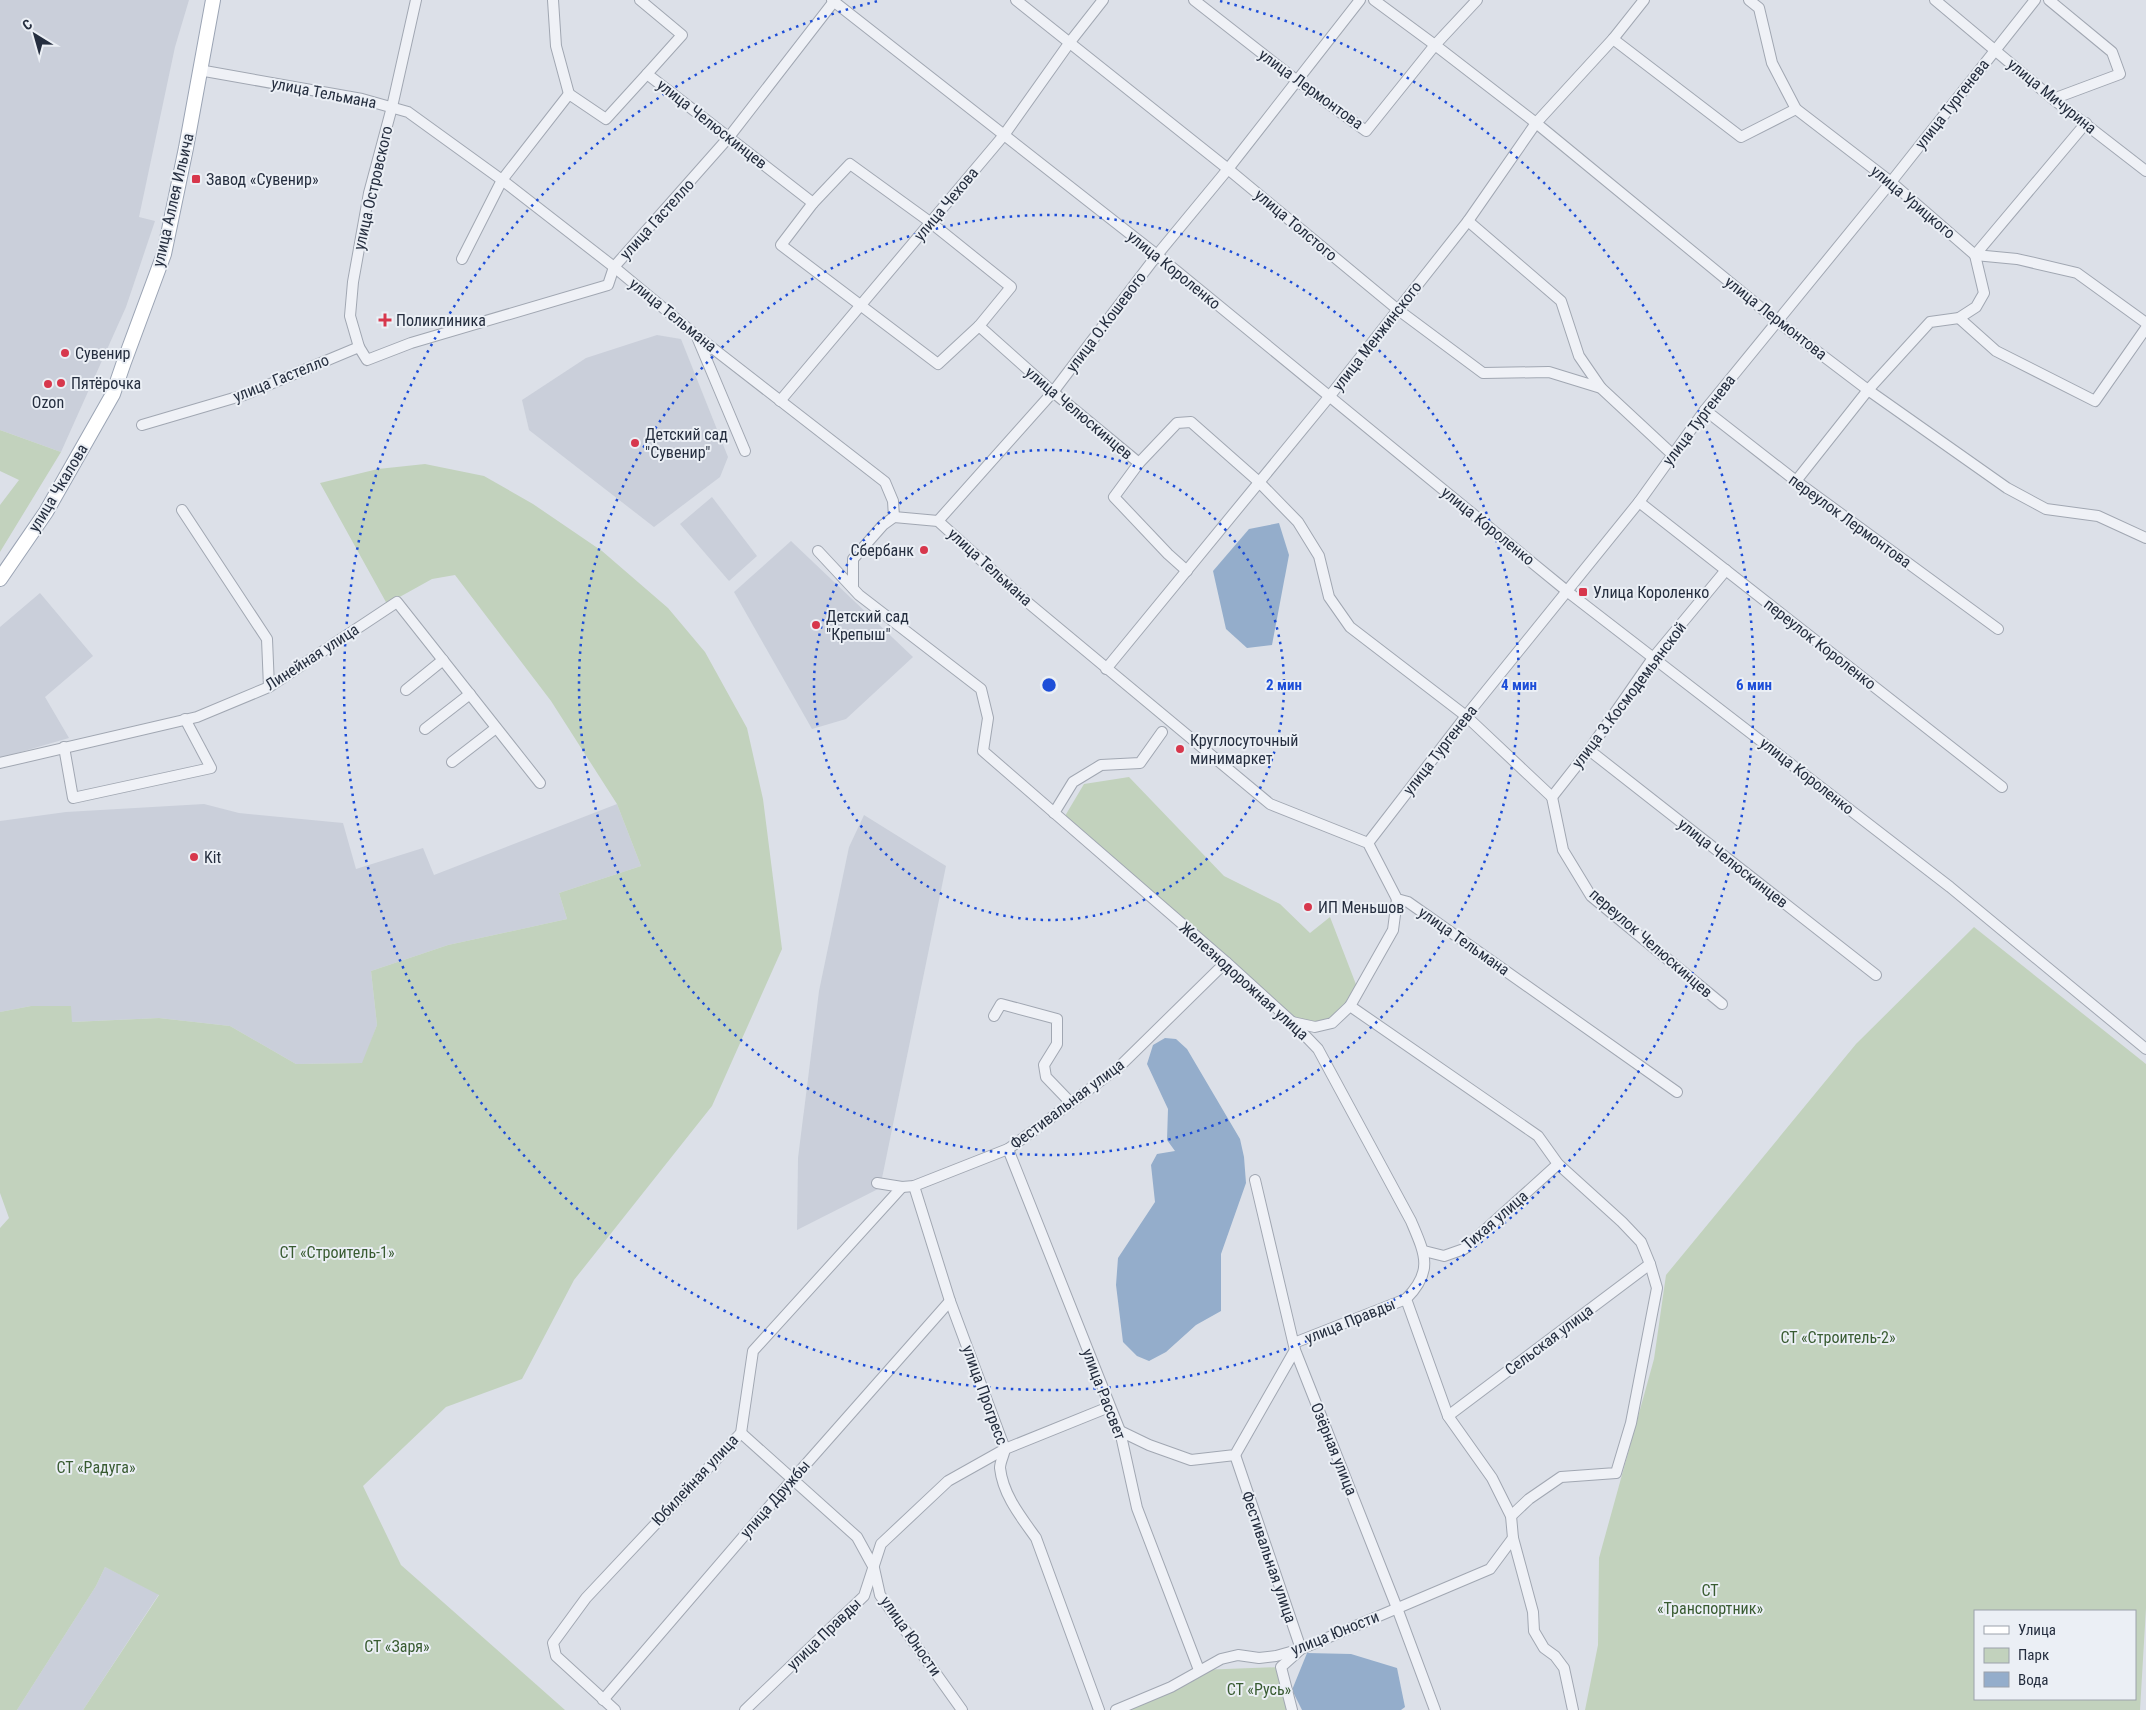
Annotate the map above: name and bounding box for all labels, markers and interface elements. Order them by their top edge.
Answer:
north arrow [10,10,60,60]
text: С [19,16,35,33]
street label: улица Лермонтова [1255,45,1367,133]
street label: улица Мичурина [2004,54,2100,138]
street label: улица Тургенева [1911,55,1993,153]
street label: улица Тельмана [270,73,378,113]
street label: улица Челюскинцев [653,75,771,173]
street label: улица Островского [349,124,397,252]
street label: улица Аллея Ильича [148,131,198,269]
street label: улица Урицкого [1867,161,1959,243]
street label: улица Чехова [910,163,982,245]
place label: Завод «Сувенир» [206,170,319,189]
marker: Завод «Сувенир» [190,173,202,185]
street label: улица Гастелло [616,175,698,263]
street label: улица Толстого [1251,185,1341,265]
street label: улица Короленко [1124,227,1224,313]
street label: улица О.Кошевого [1062,268,1150,376]
street label: улица Лермонтова [1721,272,1831,364]
street label: улица Тельмана [626,274,720,356]
street label: улица Менжинского [1328,277,1426,395]
place label: Поликлиника [396,311,486,330]
marker: Поликлиника [378,313,392,327]
place label: Сувенир [75,344,131,363]
marker: Сувенир [59,347,71,359]
street label: улица Гастелло [230,350,332,406]
street label: улица Челюскинцев [1021,363,1137,463]
street label: улица Тургенева [1659,371,1739,469]
place label: Пятёрочка [71,374,141,393]
marker: Пятёрочка [55,377,67,389]
marker: Ozon [42,378,54,390]
place label: Ozon [32,393,64,412]
place label: Детский сад "Сувенир" [645,425,728,462]
marker: Детский сад "Сувенир" [629,437,641,449]
street label: улица Чкалова [24,441,92,535]
street label: переулок Лермонтова [1785,470,1915,572]
street label: улица Короленко [1438,483,1538,569]
street label: улица Тельмана [944,524,1036,610]
place label: Сбербанк [851,541,914,560]
marker: Сбербанк [918,544,930,556]
place label: Улица Короленко [1593,583,1709,602]
marker: Улица Короленко [1577,586,1589,598]
street label: переулок Короленко [1760,594,1880,694]
place label: Детский сад "Крепыш" [826,607,909,644]
street label: улица З.Космодемьянской [1568,618,1690,772]
marker: Детский сад "Крепыш" [810,619,822,631]
street label: Линейная улица [262,620,362,694]
centre of rings [1040,676,1058,694]
text: 2 мин [1266,676,1302,694]
text: 4 мин [1501,676,1537,694]
text: 6 мин [1736,676,1772,694]
street label: улица Тургенева [1399,701,1481,799]
place label: Круглосуточный минимаркет [1190,731,1299,768]
street label: улица Короленко [1756,733,1858,819]
marker: Круглосуточный минимаркет [1174,743,1186,755]
street label: улица Челюскинцев [1674,814,1792,912]
place label: Kit [204,848,221,867]
marker: Kit [188,851,200,863]
street label: переулок Челюскинцев [1586,884,1716,1002]
place label: ИП Меньшов [1318,898,1404,917]
marker: ИП Меньшов [1302,901,1314,913]
street label: улица Тельмана [1415,903,1513,979]
street label: Железнодорожная улица [1175,918,1313,1044]
street label: Фестивальная улица [1006,1055,1128,1153]
street label: Тихая улица [1458,1186,1532,1254]
park label: СТ «Строитель-1» [279,1243,395,1262]
street label: улица Правды [1302,1294,1398,1348]
street label: Сельская улица [1501,1301,1597,1379]
park label: СТ «Строитель-2» [1780,1328,1896,1347]
street label: улица Прогресс [958,1343,1012,1447]
street label: улица Рассвет [1078,1346,1130,1442]
street label: Озёрная улица [1307,1400,1361,1498]
street label: Юбилейная улица [648,1430,742,1530]
street label: улица Дружбы [736,1456,814,1542]
park label: СТ «Радуга» [56,1458,136,1477]
street label: Фестивальная улица [1238,1489,1300,1625]
park label: СТ «Транспортник» [1657,1581,1763,1618]
street label: улица Юности [877,1592,945,1680]
street label: улица Правды [783,1594,865,1674]
street label: улица Юности [1288,1607,1382,1659]
legend [1974,1610,2136,1700]
text: Улица [2018,1621,2056,1639]
park label: СТ «Заря» [364,1637,430,1656]
text: Парк [2018,1646,2049,1664]
text: Вода [2018,1671,2048,1689]
park label: СТ «Русь» [1227,1680,1292,1699]

